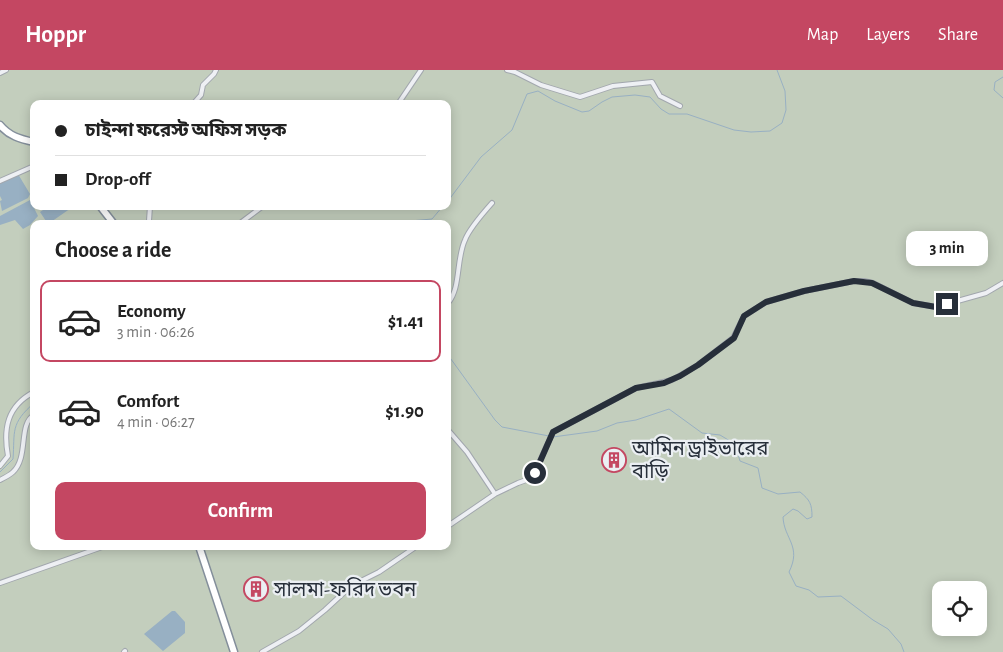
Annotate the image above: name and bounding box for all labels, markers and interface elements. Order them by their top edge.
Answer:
text: Hoppr [25,23,86,47]
text: Map [807,26,838,44]
text: Layers [866,26,910,44]
text: Share [938,26,978,44]
text: চাইন্দা ফরেস্ট অফিস সড়ক [85,121,287,140]
text: Drop-off [85,170,150,189]
callout: 3 min [906,232,988,266]
text: Choose a ride [55,239,171,261]
text: 3 min [930,240,964,256]
route end [936,293,958,315]
icon: car [57,299,102,344]
text: Economy [117,302,186,321]
text: $1.41 [388,312,424,331]
text: 3 min · 06:26 [117,324,195,340]
icon: car [57,389,102,434]
text: Comfort [117,392,179,411]
text: $1.90 [385,402,424,421]
text: 4 min · 06:27 [117,414,195,430]
place label: আমিন ড্রাইভারের বাড়ি [631,436,769,482]
building icon: আমিন ড্রাইভারের বাড়ি [601,447,627,473]
route start [524,462,546,484]
button: Confirm [55,482,426,540]
building icon: সালমা-ফরিদ ভবন [243,576,269,602]
place label: সালমা-ফরিদ ভবন [273,577,417,600]
map controls [932,581,987,636]
button: locate [932,581,987,636]

